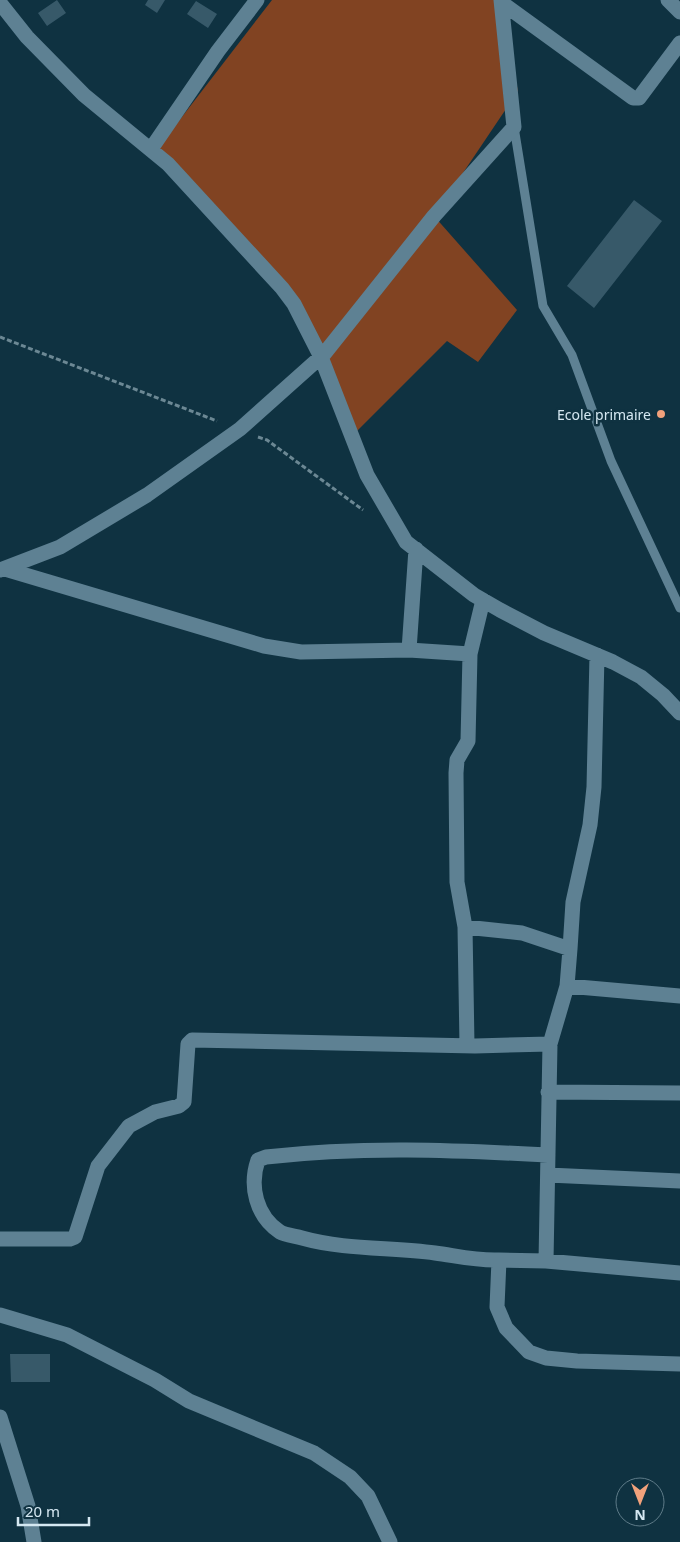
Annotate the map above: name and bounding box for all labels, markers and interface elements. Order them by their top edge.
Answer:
place label: Ecole primaire [557,405,651,424]
marker: Ecole primaire [655,408,667,420]
north arrow [615,1477,665,1527]
scale bar [18,1494,89,1526]
text: 20 m [25,1501,60,1521]
text: N [634,1506,646,1525]

